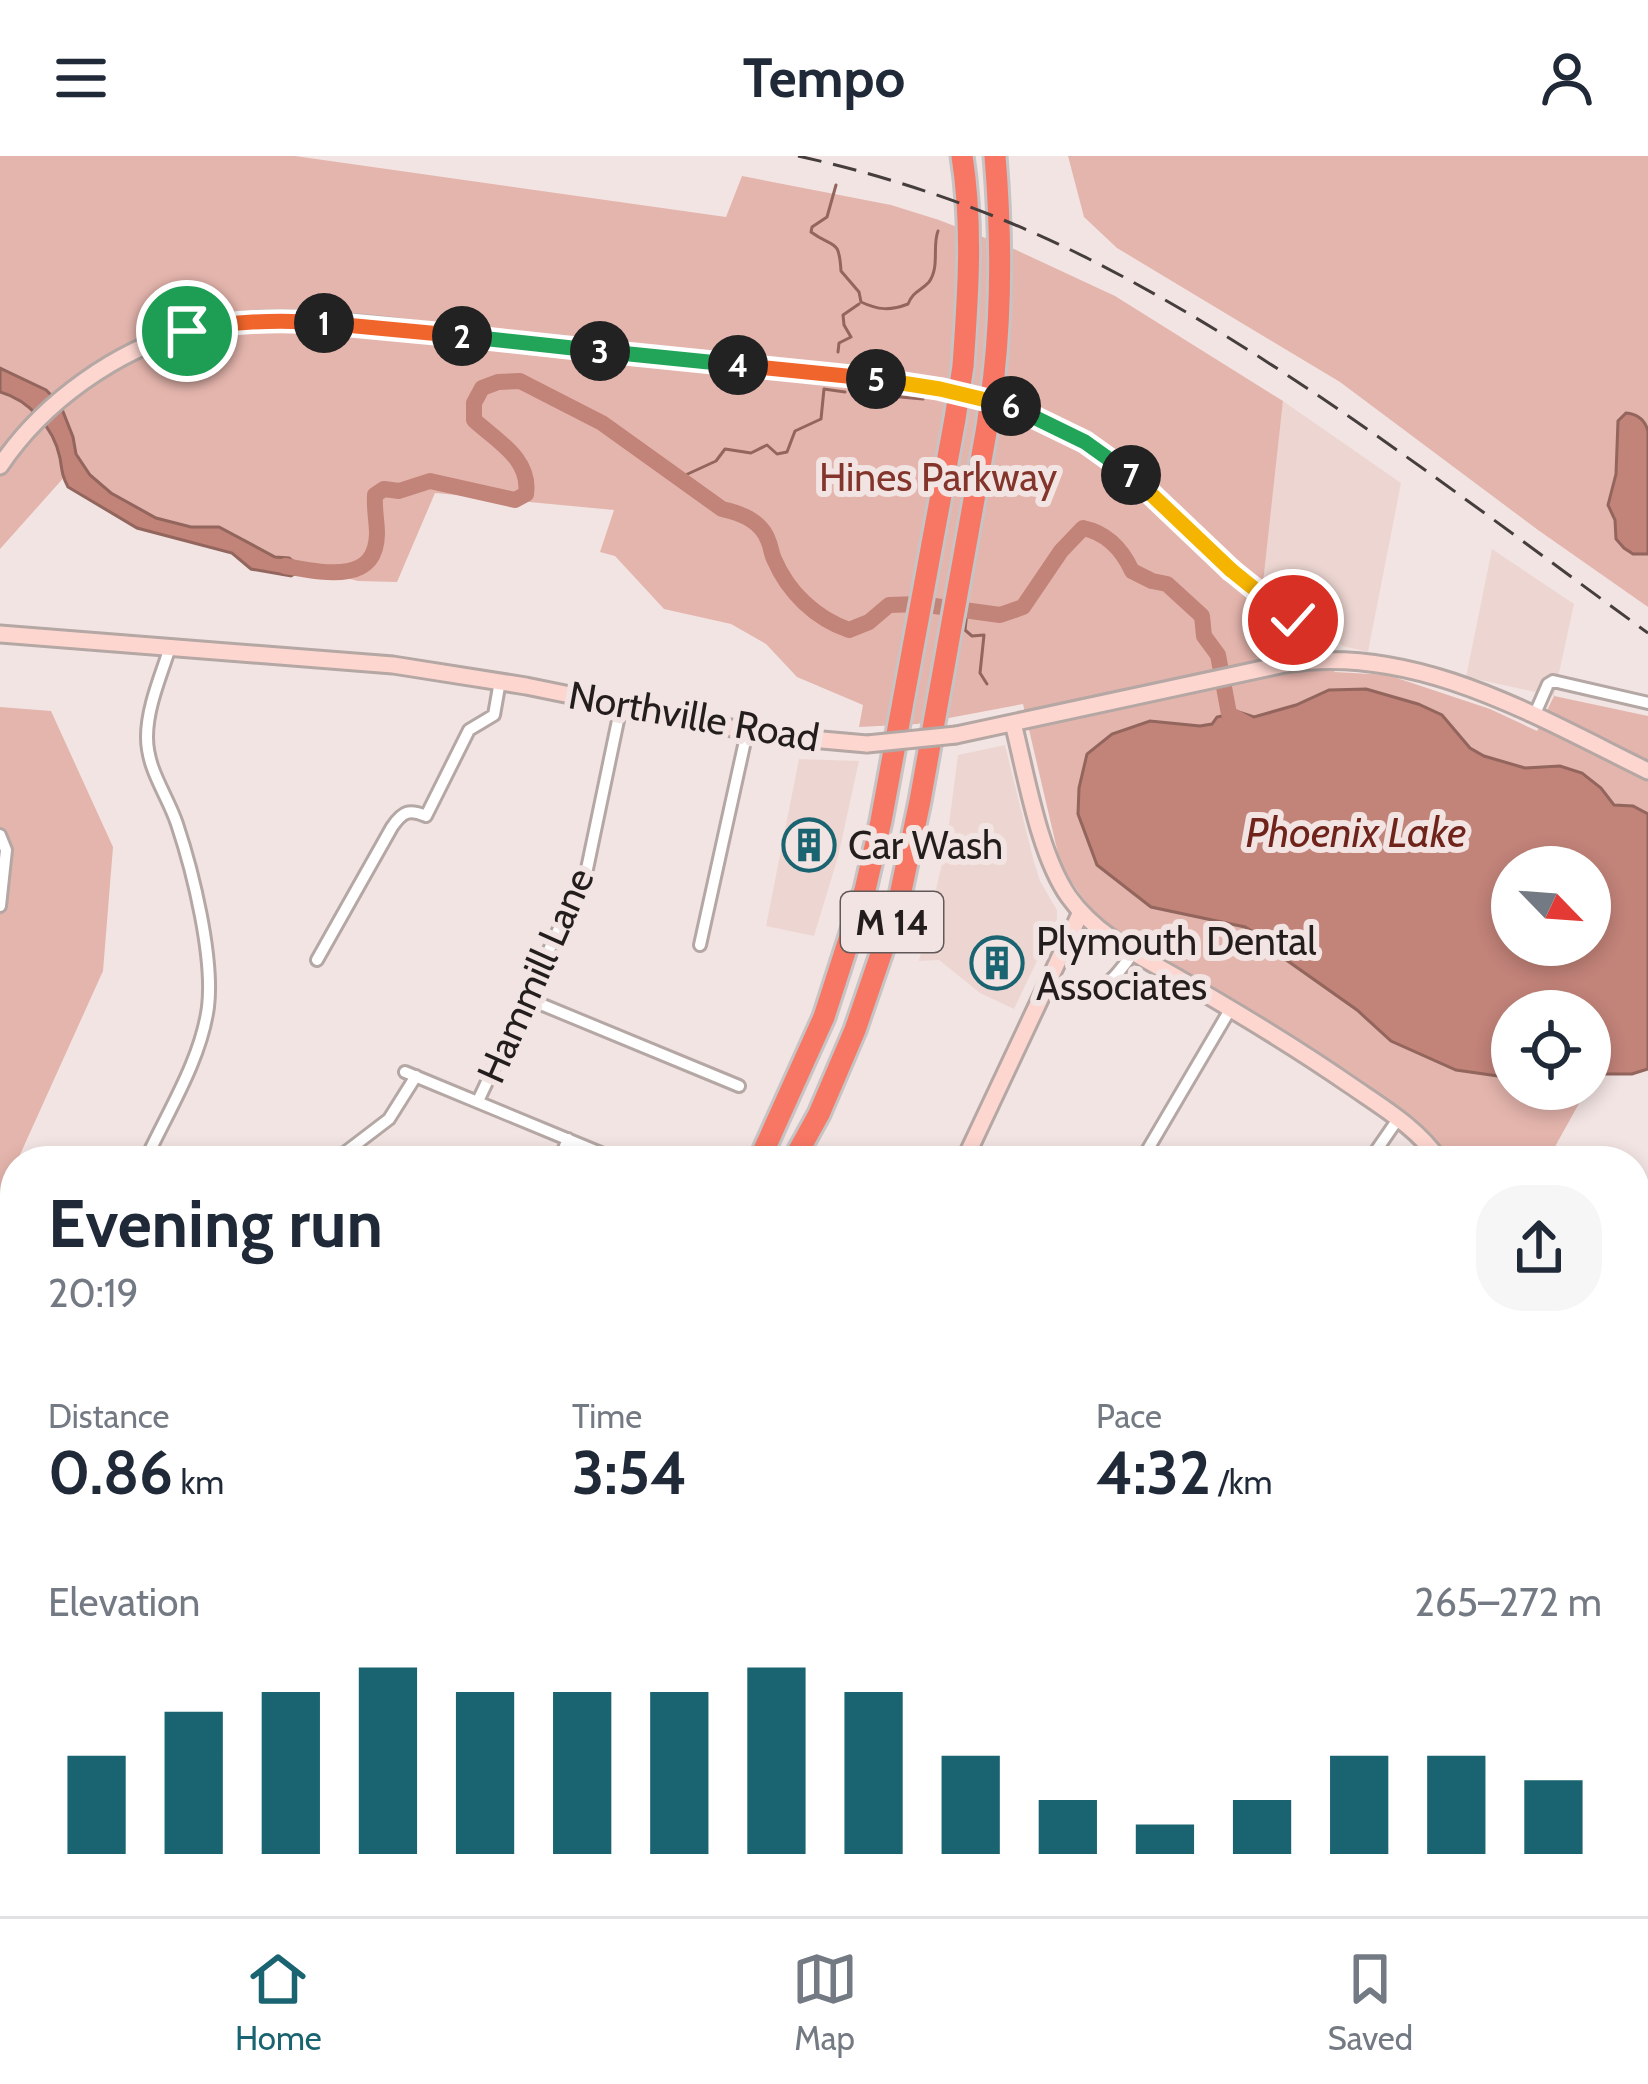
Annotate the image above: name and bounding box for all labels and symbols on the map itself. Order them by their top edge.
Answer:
pin [136,280,238,382]
pin: 1 [294,293,354,353]
pin: 2 [432,306,492,366]
pin: 3 [570,321,630,381]
pin: 4 [708,335,768,395]
pin: 5 [846,349,906,409]
pin: 6 [981,376,1041,436]
pin: 7 [1101,445,1161,505]
park label: Hines Parkway [819,453,1057,501]
pin [1242,569,1344,671]
street label: Northville Road [565,670,823,762]
water label: Phoenix Lake [1245,806,1467,858]
building icon: Car Wash [781,817,837,873]
place label: Car Wash [848,821,1003,869]
north arrow [1491,846,1611,966]
street label: Hammill Lane [466,860,604,1090]
road number: M 14 [841,892,943,952]
place label: Plymouth Dental Associates [1036,917,1317,1010]
building icon: Plymouth Dental Associates [969,935,1025,991]

